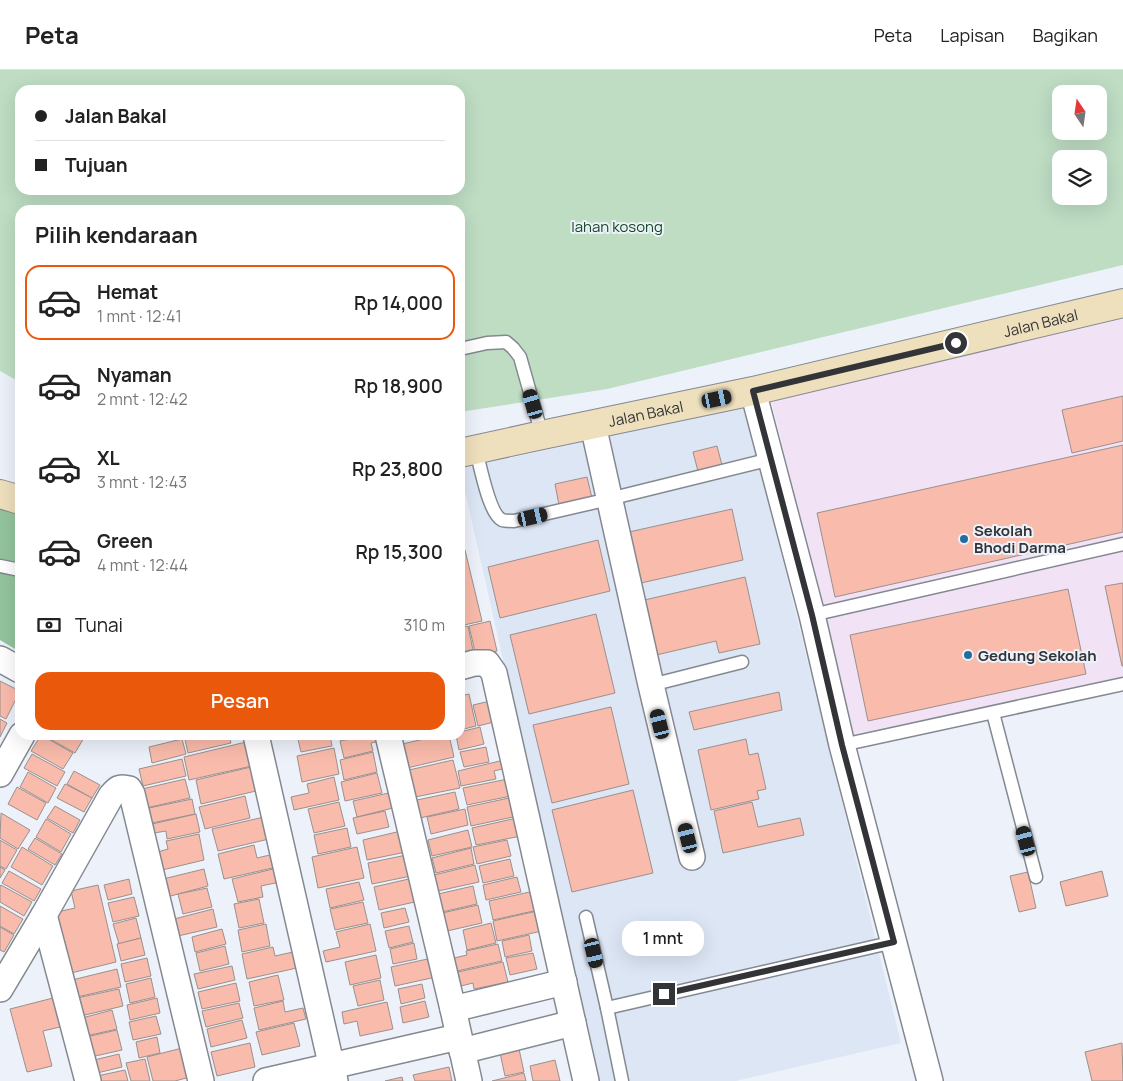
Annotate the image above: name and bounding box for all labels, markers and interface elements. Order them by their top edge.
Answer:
text: Peta [25,18,79,51]
text: Peta [874,23,912,47]
text: Lapisan [940,23,1004,47]
text: Bagikan [1032,23,1098,47]
north arrow [1052,85,1108,140]
map controls [1052,85,1107,205]
text: Jalan Bakal [65,103,167,129]
button: layers [1052,150,1107,205]
text: Tujuan [65,152,128,178]
park label: lahan kosong [571,216,663,237]
text: Pilih kendaraan [35,220,198,250]
text: Hemat [97,279,158,305]
icon: car [37,280,82,325]
text: Rp 14,000 [354,290,443,316]
street label: Jalan Bakal [1001,304,1080,342]
text: 1 mnt · 12:41 [97,305,182,327]
route start [945,332,967,354]
text: Nyaman [97,362,172,388]
icon: car [37,363,82,408]
text: Rp 18,900 [354,373,443,399]
text: 2 mnt · 12:42 [97,388,188,410]
car [521,388,544,420]
car [700,389,733,409]
street label: Jalan Bakal [607,395,685,431]
text: XL [97,445,120,471]
icon: car [37,446,82,491]
text: Rp 23,800 [352,456,443,482]
text: 3 mnt · 12:43 [97,471,187,493]
car [516,506,549,528]
place label: Sekolah Bhodi Darma [974,520,1066,558]
text: Green [97,528,153,554]
icon: car [37,529,82,574]
marker: Sekolah Bhodi Darma [958,533,970,545]
text: Rp 15,300 [355,539,443,565]
text: 4 mnt · 12:44 [97,554,188,576]
icon: cash [35,611,63,639]
text: Tunai [75,612,123,638]
text: 310 m [403,614,445,636]
place label: Gedung Sekolah [978,645,1097,666]
marker: Gedung Sekolah [962,649,974,661]
button: Pesan [35,672,445,730]
car [649,708,670,740]
car [677,822,698,854]
car [1014,825,1037,857]
callout: 1 mnt [623,922,705,956]
text: 1 mnt [643,927,683,949]
car [583,937,604,969]
route end [653,983,675,1005]

